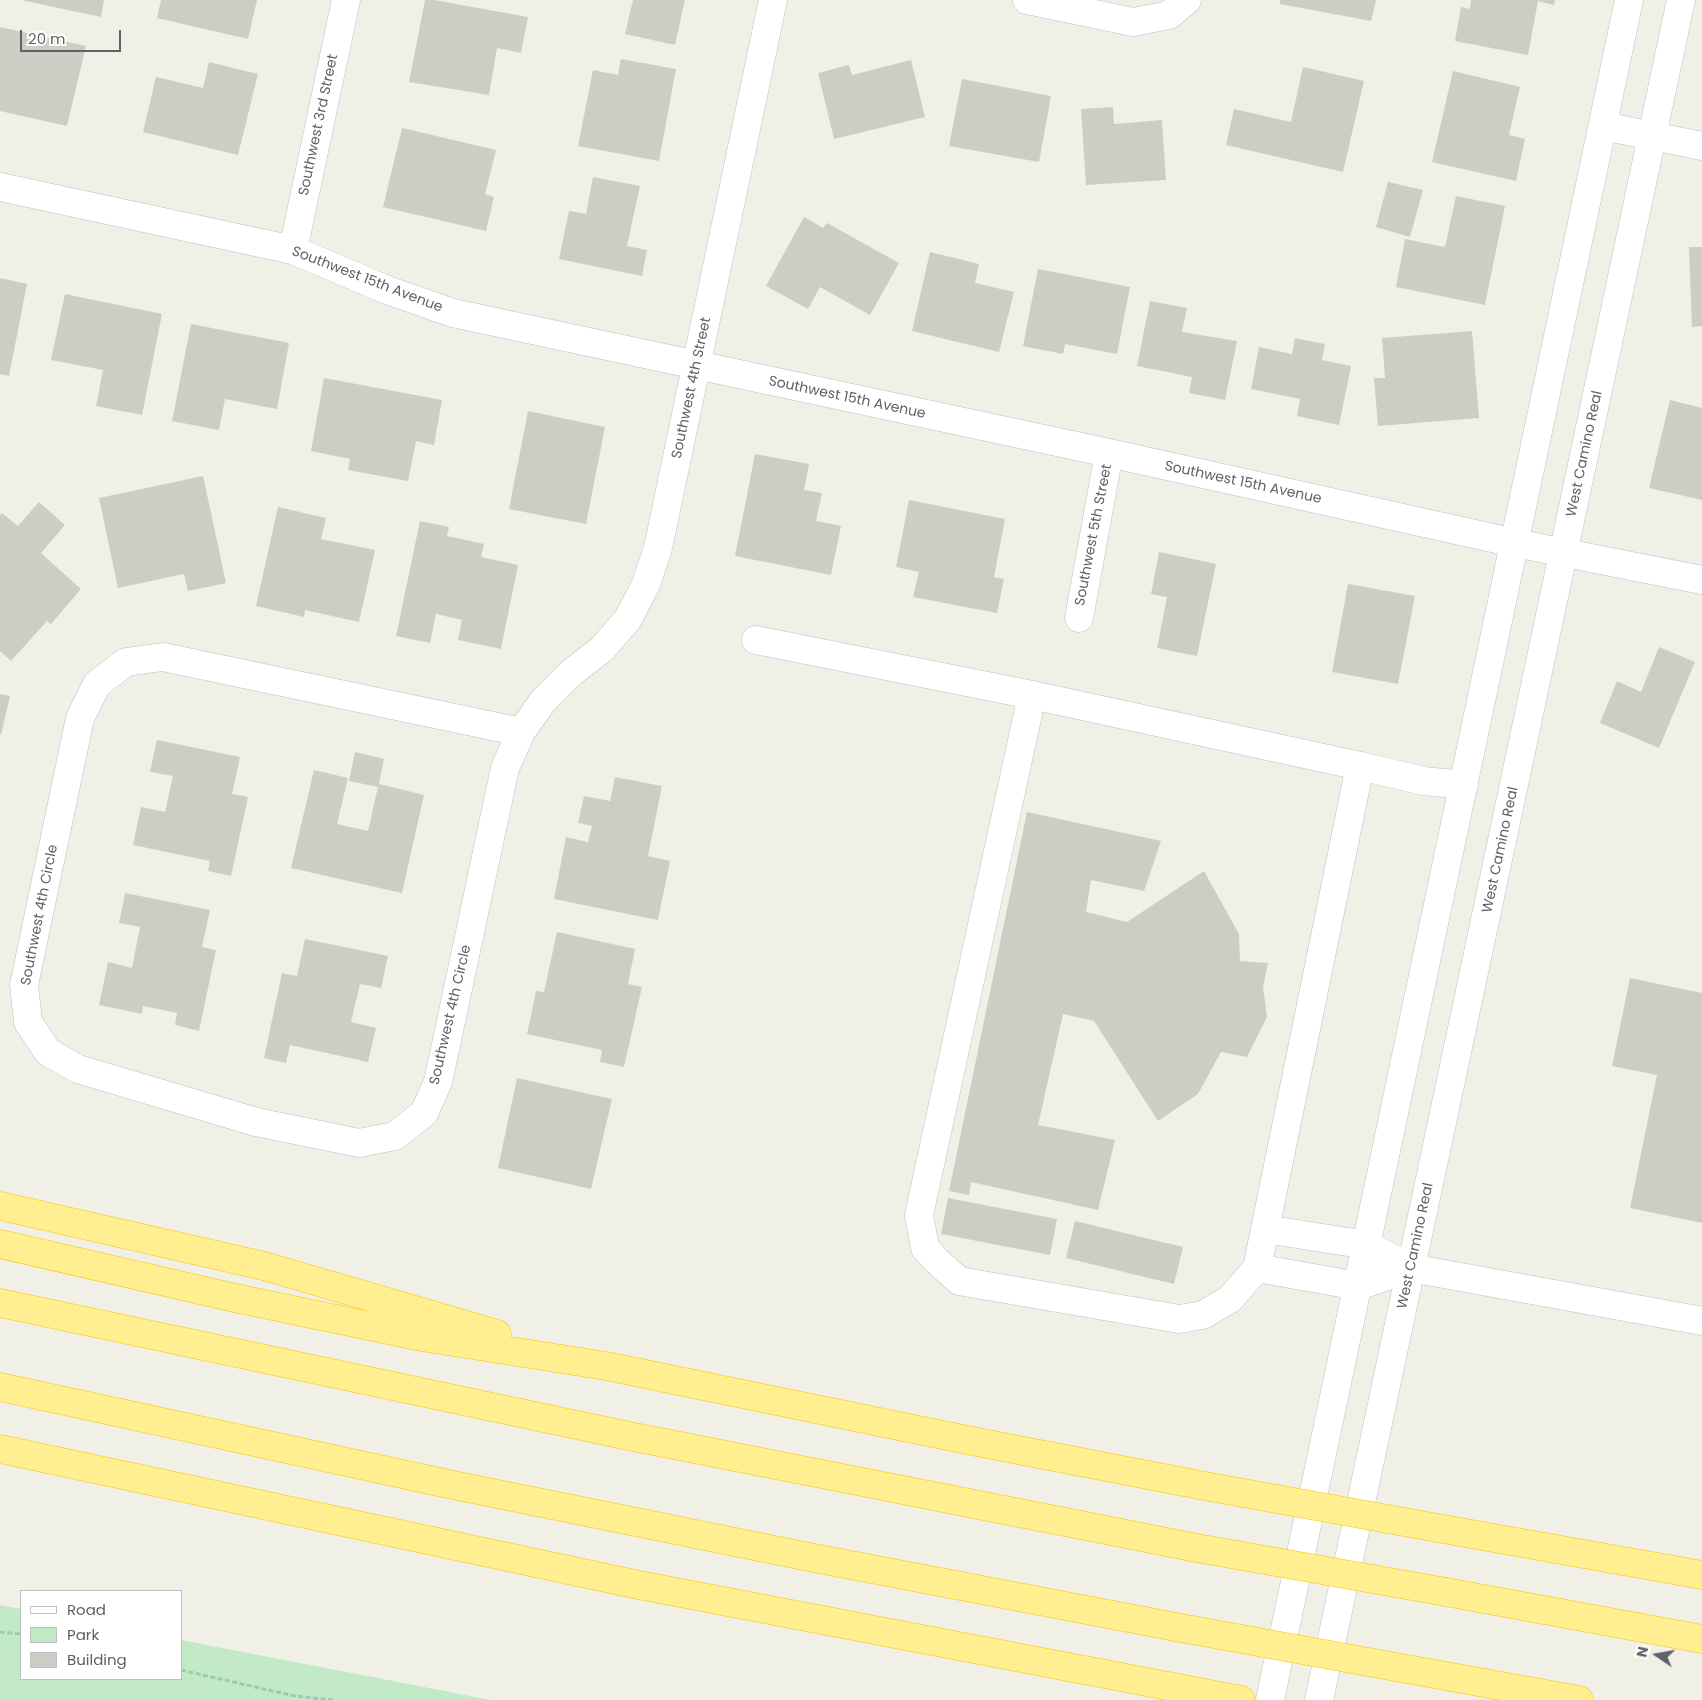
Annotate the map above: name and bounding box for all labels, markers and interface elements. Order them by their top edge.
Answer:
scale bar [22,20,124,52]
text: 20 m [28,28,66,49]
street label: Southwest 3rd Street [296,53,342,197]
street label: Southwest 15th Avenue [289,243,445,317]
street label: Southwest 4th Street [669,316,715,460]
street label: Southwest 15th Avenue [767,373,927,423]
street label: West Camino Real [1563,389,1607,519]
street label: Southwest 15th Avenue [1163,458,1323,508]
street label: Southwest 5th Street [1072,463,1116,607]
street label: West Camino Real [1479,785,1523,915]
street label: Southwest 4th Circle [18,843,62,987]
street label: Southwest 4th Circle [427,943,475,1087]
street label: West Camino Real [1394,1181,1438,1311]
legend [20,1590,182,1680]
text: Road [67,1599,106,1620]
text: Park [67,1624,99,1645]
north arrow [1632,1630,1682,1680]
text: N [1631,1645,1653,1659]
text: Building [67,1649,127,1670]

